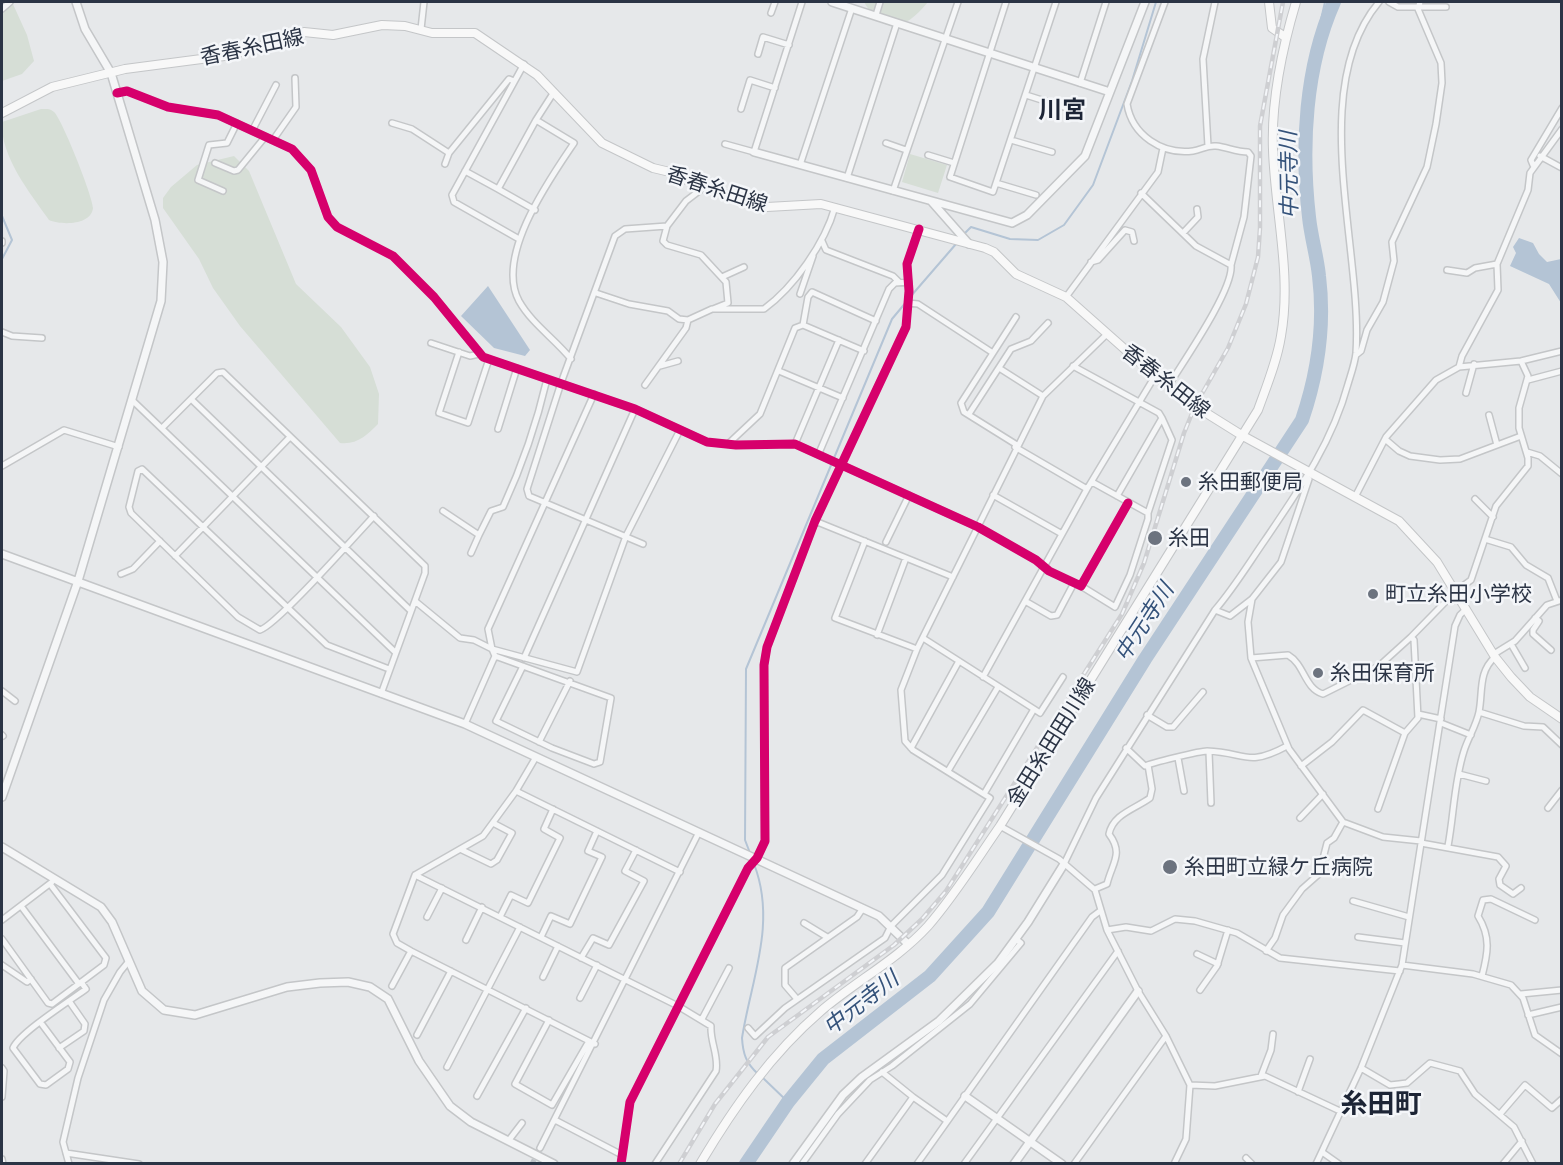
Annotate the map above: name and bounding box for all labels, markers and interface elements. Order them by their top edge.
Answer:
street label: 香春糸田線 [198,24,306,70]
district label: 川宮 [1038,96,1086,124]
water label: 中元寺川 [1275,131,1303,219]
street label: 香春糸田線 [663,161,771,217]
street label: 香春糸田線 [1117,339,1215,423]
place label: 糸田郵便局 [1198,469,1303,495]
marker: 糸田郵便局 [1179,475,1193,489]
place label: 糸田 [1168,525,1210,551]
marker: 糸田 [1146,529,1164,547]
water label: 中元寺川 [1109,578,1179,666]
place label: 町立糸田小学校 [1385,581,1532,607]
marker: 町立糸田小学校 [1366,587,1380,601]
place label: 糸田保育所 [1330,660,1435,686]
marker: 糸田保育所 [1311,666,1325,680]
street label: 金田糸田田川線 [1001,673,1101,811]
place label: 糸田町立緑ケ丘病院 [1184,854,1373,880]
marker: 糸田町立緑ケ丘病院 [1161,858,1179,876]
water label: 中元寺川 [818,966,904,1040]
district label: 糸田町 [1341,1088,1421,1120]

